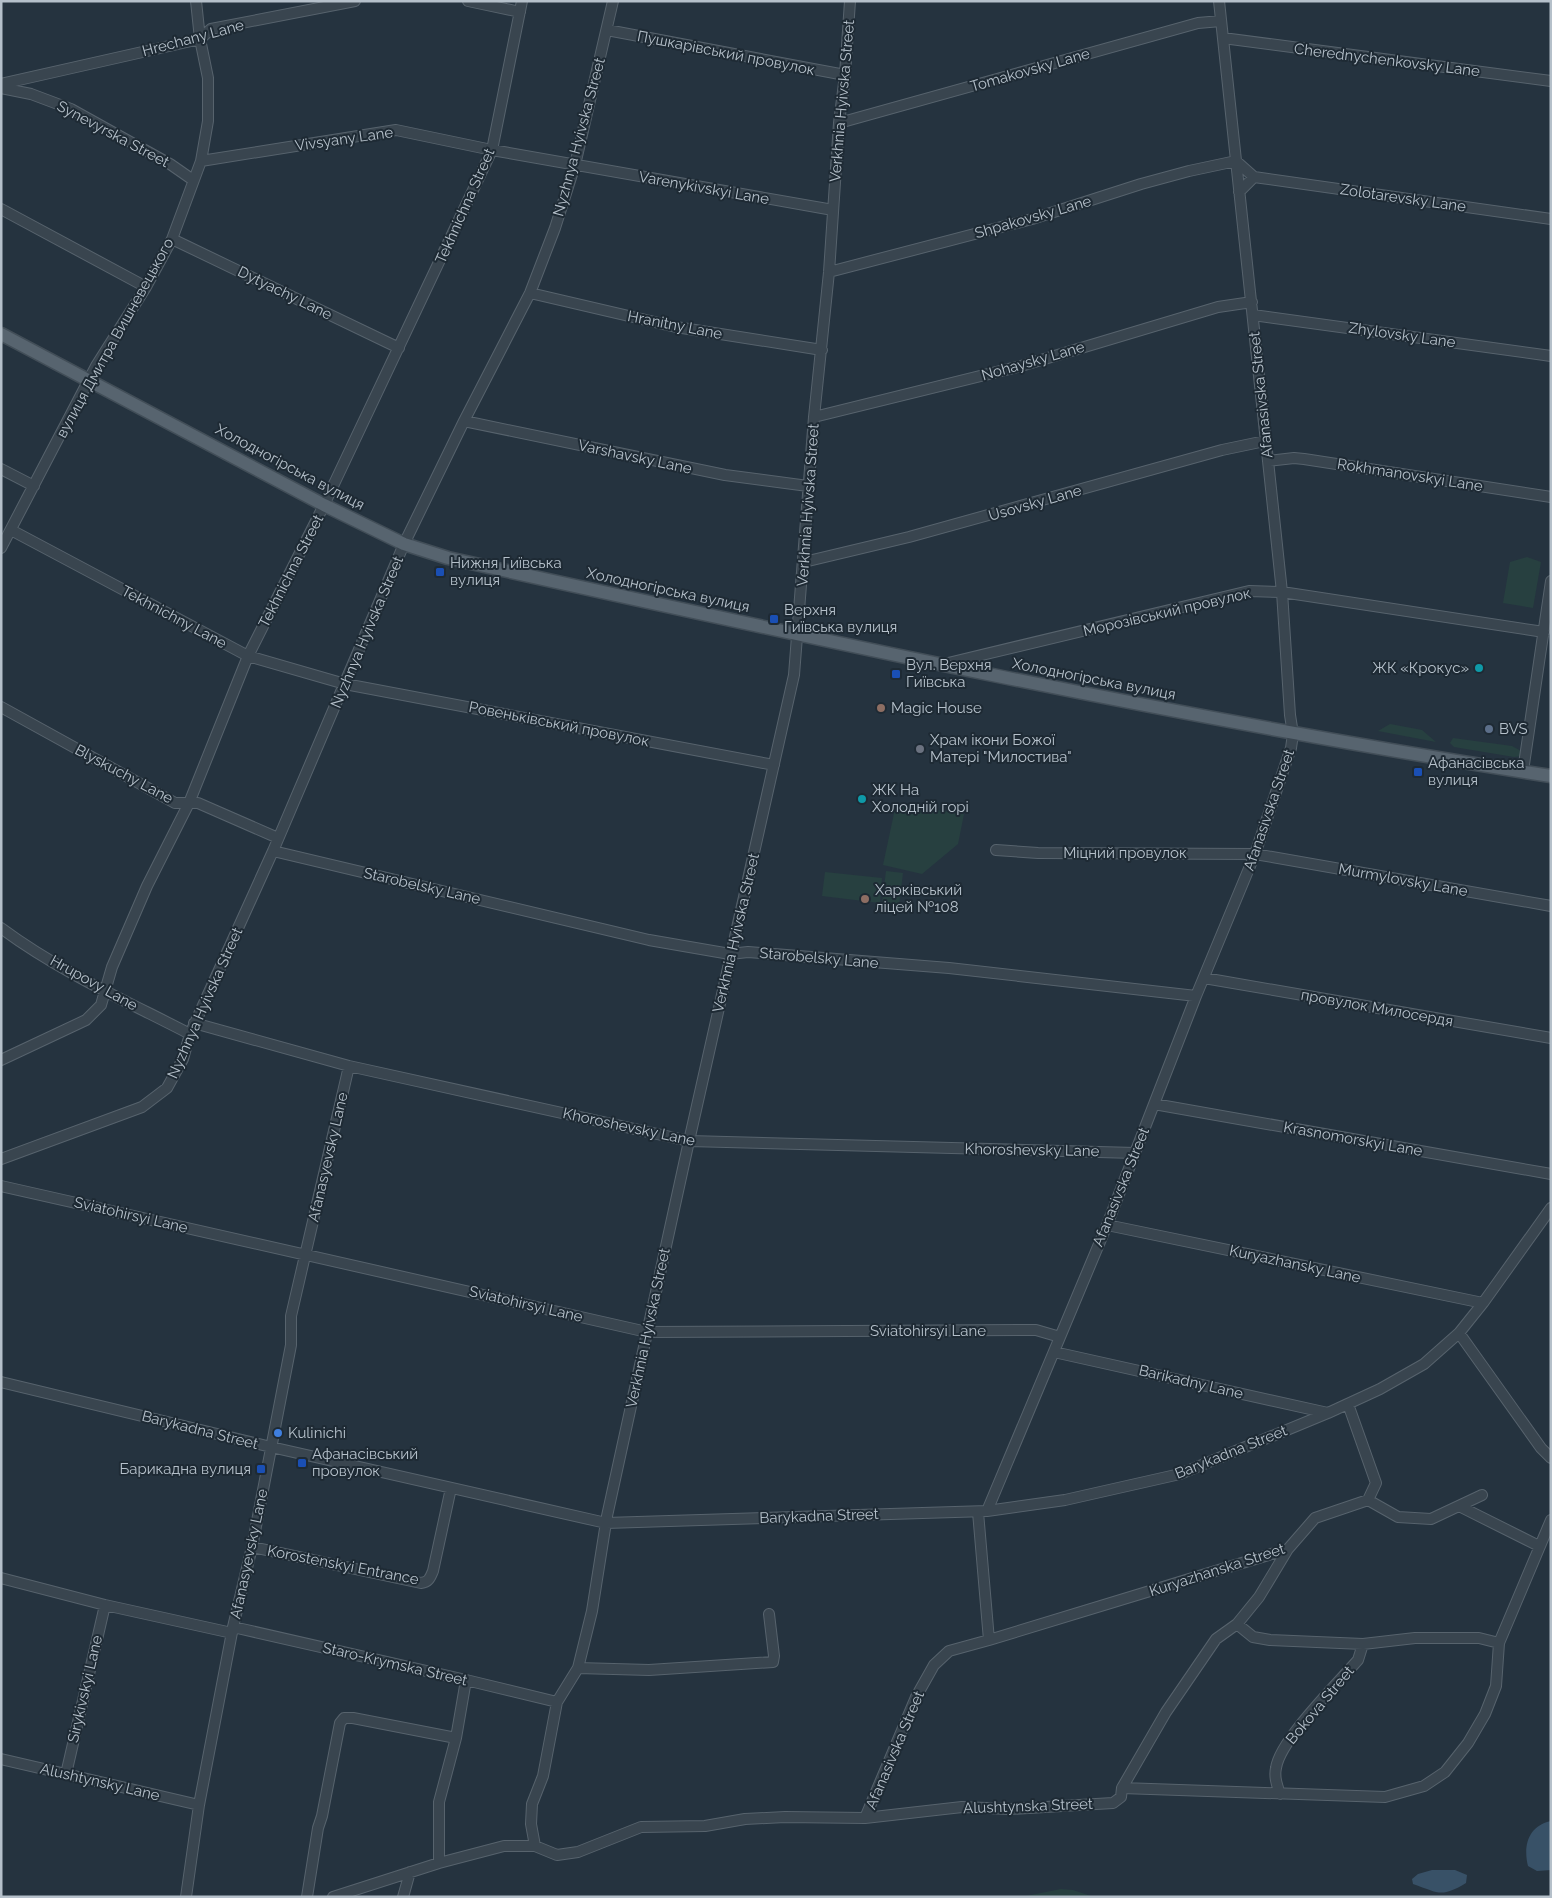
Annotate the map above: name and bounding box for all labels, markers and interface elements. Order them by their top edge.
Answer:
street label: Hrechany Lane [140,16,246,60]
street label: Verkhnia Hyivska Street [826,19,858,183]
street label: Пушкарівський провулок [636,27,816,79]
street label: Cherednychenkovsky Lane [1293,40,1481,80]
street label: Tomakovsky Lane [968,44,1092,96]
street label: Nyzhnya Hyivska Street [549,56,609,218]
street label: Synevyrska Street [54,97,172,171]
street label: Vivsyany Lane [294,123,394,155]
street label: Tekhnichna Street [431,146,499,266]
street label: Varenykivskyi Lane [637,168,771,208]
street label: Zolotarevsky Lane [1339,180,1467,216]
street label: Shpakovsky Lane [973,192,1094,242]
street label: вулиця Дмитра Вишневецького [52,235,178,441]
street label: Dytyachy Lane [235,262,335,324]
street label: Hranitny Lane [626,307,724,343]
street label: Zhylovsky Lane [1347,319,1457,351]
street label: Afanasivska Street [1245,331,1277,459]
street label: Nohaysky Lane [979,338,1087,384]
street label: Холодногірська вулиця [212,420,368,514]
street label: Verkhnia Hyivska Street [793,423,823,587]
street label: Varshavsky Lane [576,436,694,478]
street label: Rokhmanovskyi Lane [1336,455,1484,495]
street label: Usovsky Lane [986,481,1084,525]
street label: Tekhnichna Street [255,512,327,630]
street label: Nyzhnya Hyivska Street [327,553,407,711]
place label: Нижня Гиївська вулиця [450,554,562,589]
street label: Холодногірська вулиця [585,564,751,616]
marker: Нижня Гиївська вулиця [434,566,446,578]
street label: Tekhnichny Lane [118,582,230,652]
street label: Морозівський провулок [1081,584,1253,640]
place label: Верхня Гиївська вулиця [784,601,897,636]
marker: Верхня Гиївська вулиця [768,613,780,625]
street label: Холодногірська вулиця [1011,654,1177,704]
place label: Вул. Верхня Гиївська [906,656,991,691]
place label: ЖК «Крокус» [1372,659,1469,677]
marker: ЖК «Крокус» [1473,662,1485,674]
marker: Вул. Верхня Гиївська [890,668,902,680]
street label: Ровеньківський провулок [467,698,651,750]
place label: Magic House [891,699,982,717]
marker: Magic House [875,702,887,714]
place label: BVS [1499,720,1528,738]
marker: BVS [1483,723,1495,735]
place label: Храм ікони Божої Матері "Милостива" [930,731,1072,766]
street label: Blyskuchy Lane [72,741,176,808]
marker: Храм ікони Божої Матері "Милостива" [914,743,926,755]
street label: Afanasivska Street [1240,747,1298,873]
place label: Афанасівська вулиця [1428,754,1525,789]
marker: Афанасівська вулиця [1412,766,1424,778]
place label: ЖК На Холодній горі [872,781,969,816]
marker: ЖК На Холодній горі [856,793,868,805]
street label: Міцний провулок [1063,844,1187,862]
street label: Verkhnia Hyivska Street [709,852,763,1014]
street label: Murmylovsky Lane [1337,860,1469,900]
street label: Starobelsky Lane [362,864,482,908]
place label: Харківський ліцей №108 [875,881,962,916]
marker: Харківський ліцей №108 [859,893,871,905]
street label: Nyzhnya Hyivska Street [164,925,246,1081]
street label: Starobelsky Lane [759,944,879,972]
street label: Hrupovy Lane [47,952,141,1015]
street label: провулок Милосердя [1300,986,1454,1030]
street label: Afanasyevsky Lane [304,1090,352,1224]
street label: Khoroshevsky Lane [561,1104,697,1150]
street label: Krasnomorskyi Lane [1282,1118,1424,1160]
street label: Afanasivska Street [1089,1125,1153,1249]
street label: Khoroshevsky Lane [964,1140,1100,1160]
street label: Sviatohirsyi Lane [72,1193,190,1237]
street label: Kuryazhansky Lane [1228,1241,1363,1287]
street label: Verkhnia Hyivska Street [622,1246,674,1410]
street label: Sviatohirsyi Lane [467,1282,585,1326]
street label: Sviatohirsyi Lane [870,1322,986,1340]
street label: Barikadny Lane [1137,1361,1245,1403]
street label: Barykadna Street [140,1407,260,1453]
street label: Barykadna Street [1172,1421,1290,1483]
place label: Kulinichi [288,1424,346,1442]
marker: Kulinichi [272,1427,284,1439]
place label: Афанасівський провулок [312,1445,418,1480]
marker: Афанасівський провулок [296,1457,308,1469]
place label: Барикадна вулиця [119,1460,251,1478]
marker: Барикадна вулиця [255,1463,267,1475]
street label: Afanasyevsky Lane [226,1487,272,1621]
street label: Barykadna Street [759,1505,879,1527]
street label: Kuryazhanska Street [1147,1540,1287,1600]
street label: Korostenskyi Entrance [266,1541,421,1589]
street label: Sirykivskyi Lane [64,1633,106,1744]
street label: Staro-Krymska Street [321,1639,469,1689]
street label: Bokova Street [1282,1662,1358,1748]
street label: Afanasivska Street [862,1688,928,1812]
street label: Alushtynsky Lane [38,1759,162,1805]
street label: Alushtynska Street [963,1795,1093,1817]

